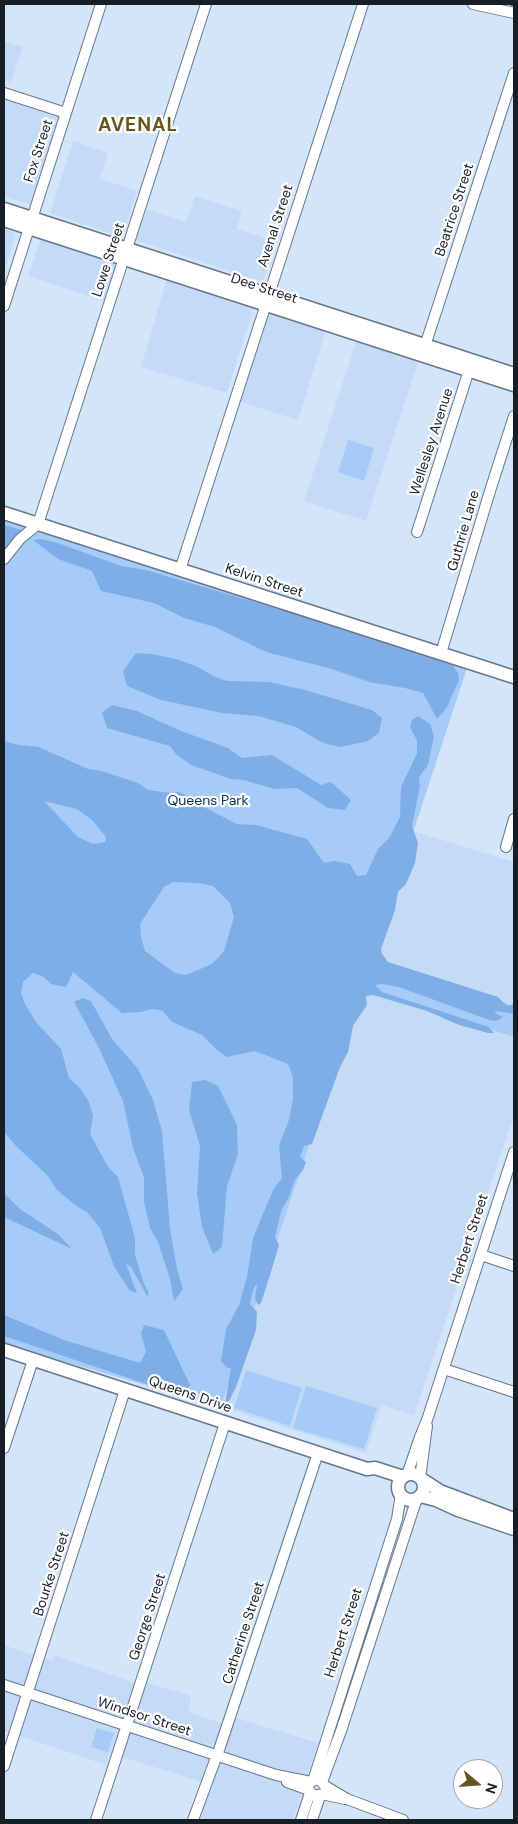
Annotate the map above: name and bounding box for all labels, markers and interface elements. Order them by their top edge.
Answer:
district label: AVENAL [97,115,179,137]
street label: Fox Street [21,117,57,185]
street label: Beatrice Street [432,161,478,259]
street label: Avenal Street [255,183,297,269]
street label: Lowe Street [89,221,129,299]
street label: Dee Street [229,270,299,308]
street label: Wellesley Avenue [407,386,457,498]
street label: Guthrie Lane [444,489,484,573]
street label: Kelvin Street [223,561,305,601]
park label: Queens Park [167,793,249,809]
street label: Herbert Street [448,1192,492,1286]
street label: Queens Drive [146,1373,234,1417]
street label: Bourke Street [30,1530,74,1618]
street label: George Street [126,1571,170,1663]
street label: Catherine Street [219,1580,269,1686]
street label: Herbert Street [322,1586,366,1680]
street label: Windsor Street [95,1694,193,1740]
north arrow [453,1759,503,1809]
text: N [481,1781,501,1796]

